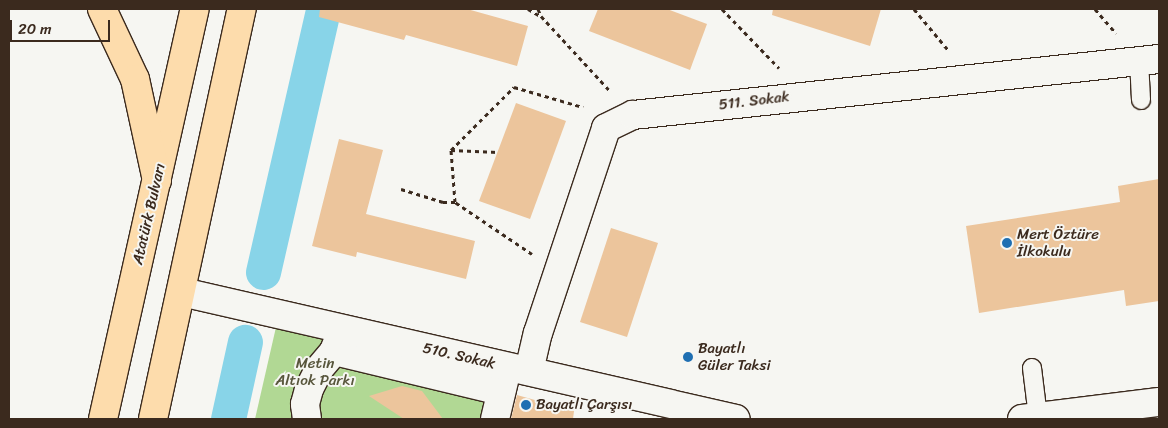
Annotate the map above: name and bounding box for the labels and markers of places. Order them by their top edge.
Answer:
place label: Mert Öztüre İlkokulu [1017,225,1099,260]
marker: Mert Öztüre İlkokulu [1001,237,1013,249]
place label: Bayatlı Güler Taksi [698,339,771,374]
marker: Bayatlı Güler Taksi [682,351,694,363]
place label: Bayatlı Çarşısı [536,396,632,414]
marker: Bayatlı Çarşısı [520,399,532,411]

